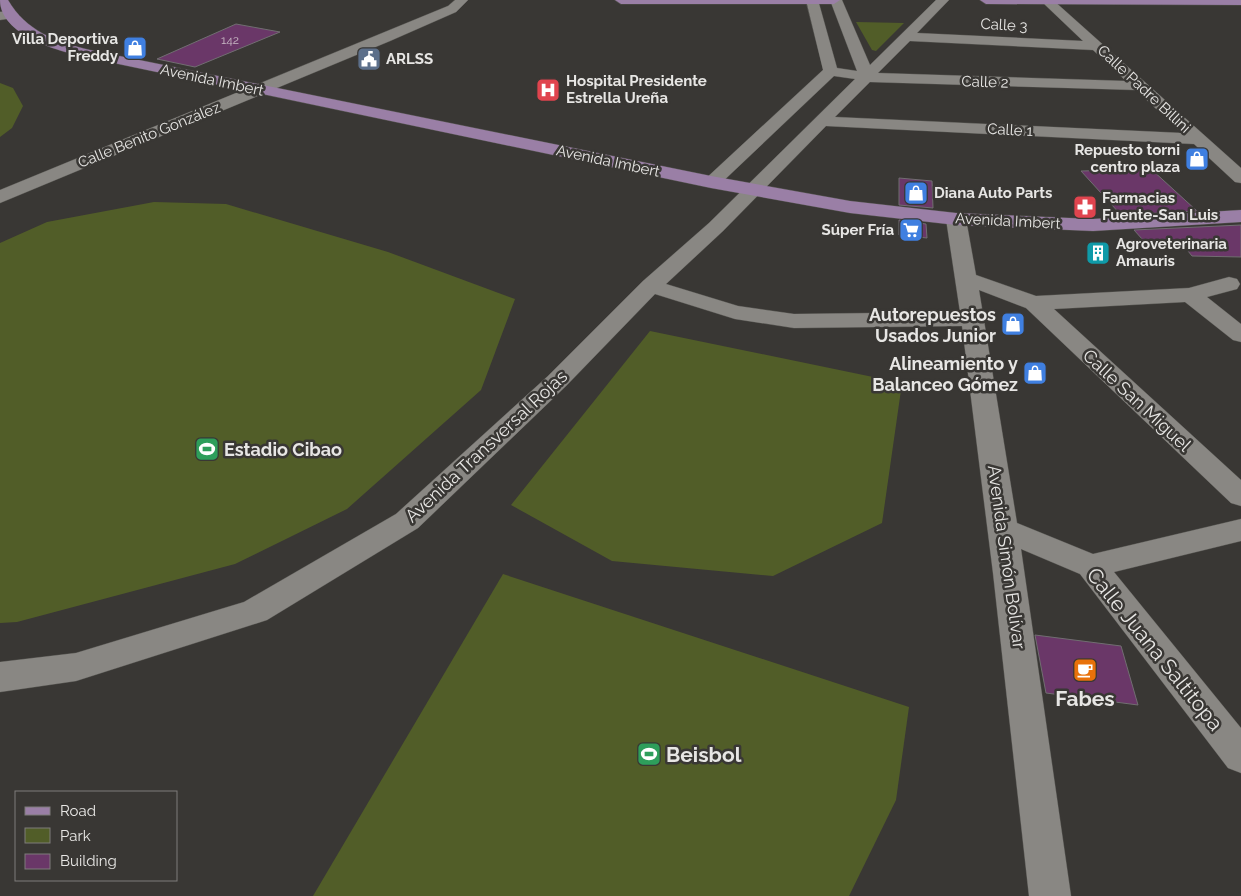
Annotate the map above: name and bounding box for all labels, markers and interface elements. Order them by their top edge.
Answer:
street label: Calle 3 [980,15,1028,35]
place label: Villa Deportiva Freddy [12,30,119,65]
house number: 142 [221,33,239,47]
shop icon: Villa Deportiva Freddy [122,35,148,61]
street label: Calle Padre Billini [1094,41,1194,137]
public building icon: ARLSS [356,46,382,72]
place label: ARLSS [386,50,433,68]
street label: Avenida Imbert [159,60,265,100]
place label: Hospital Presidente Estrella Ureña [566,72,707,107]
street label: Calle 2 [961,72,1009,92]
hospital icon: Hospital Presidente Estrella Ureña [535,77,561,103]
street label: Calle Benito González [75,98,223,172]
street label: Calle 1 [987,120,1034,140]
street label: Avenida Imbert [555,141,661,181]
place label: Repuesto torni centro plaza [1074,141,1180,176]
shop icon: Repuesto torni centro plaza [1184,146,1210,172]
shop icon: Diana Auto Parts [903,180,929,206]
place label: Diana Auto Parts [934,184,1052,202]
place label: Farmacias Fuente-San Luis [1102,189,1218,224]
pharmacy icon: Farmacias Fuente-San Luis [1072,194,1098,220]
street label: Avenida Imbert [955,209,1061,233]
supermarket icon: Súper Fría [898,217,924,243]
place label: Súper Fría [822,221,894,239]
place label: Agroveterinaria Amauris [1116,235,1227,270]
building icon: Agroveterinaria Amauris [1085,240,1111,266]
place label: Autorepuestos Usados Junior [869,304,996,346]
shop icon: Autorepuestos Usados Junior [1000,311,1026,337]
street label: Calle San Miguel [1079,345,1195,455]
place label: Alineamiento y Balanceo Gómez [872,353,1018,395]
shop icon: Alineamiento y Balanceo Gómez [1022,360,1048,386]
street label: Avenida Transversal Rojas [401,365,572,527]
sports icon: Estadio Cibao [194,436,220,462]
place label: Estadio Cibao [224,439,342,460]
street label: Avenida Simón Bolívar [984,464,1030,651]
street label: Calle Juana Saltitopa [1082,562,1228,736]
cafe icon: Fabes [1072,657,1098,683]
place label: Fabes [1055,686,1115,711]
sports icon: Beisbol [636,741,662,767]
place label: Beisbol [666,742,742,767]
legend [15,791,178,881]
text: Road [60,802,96,820]
text: Park [60,827,91,845]
text: Building [60,852,117,870]

